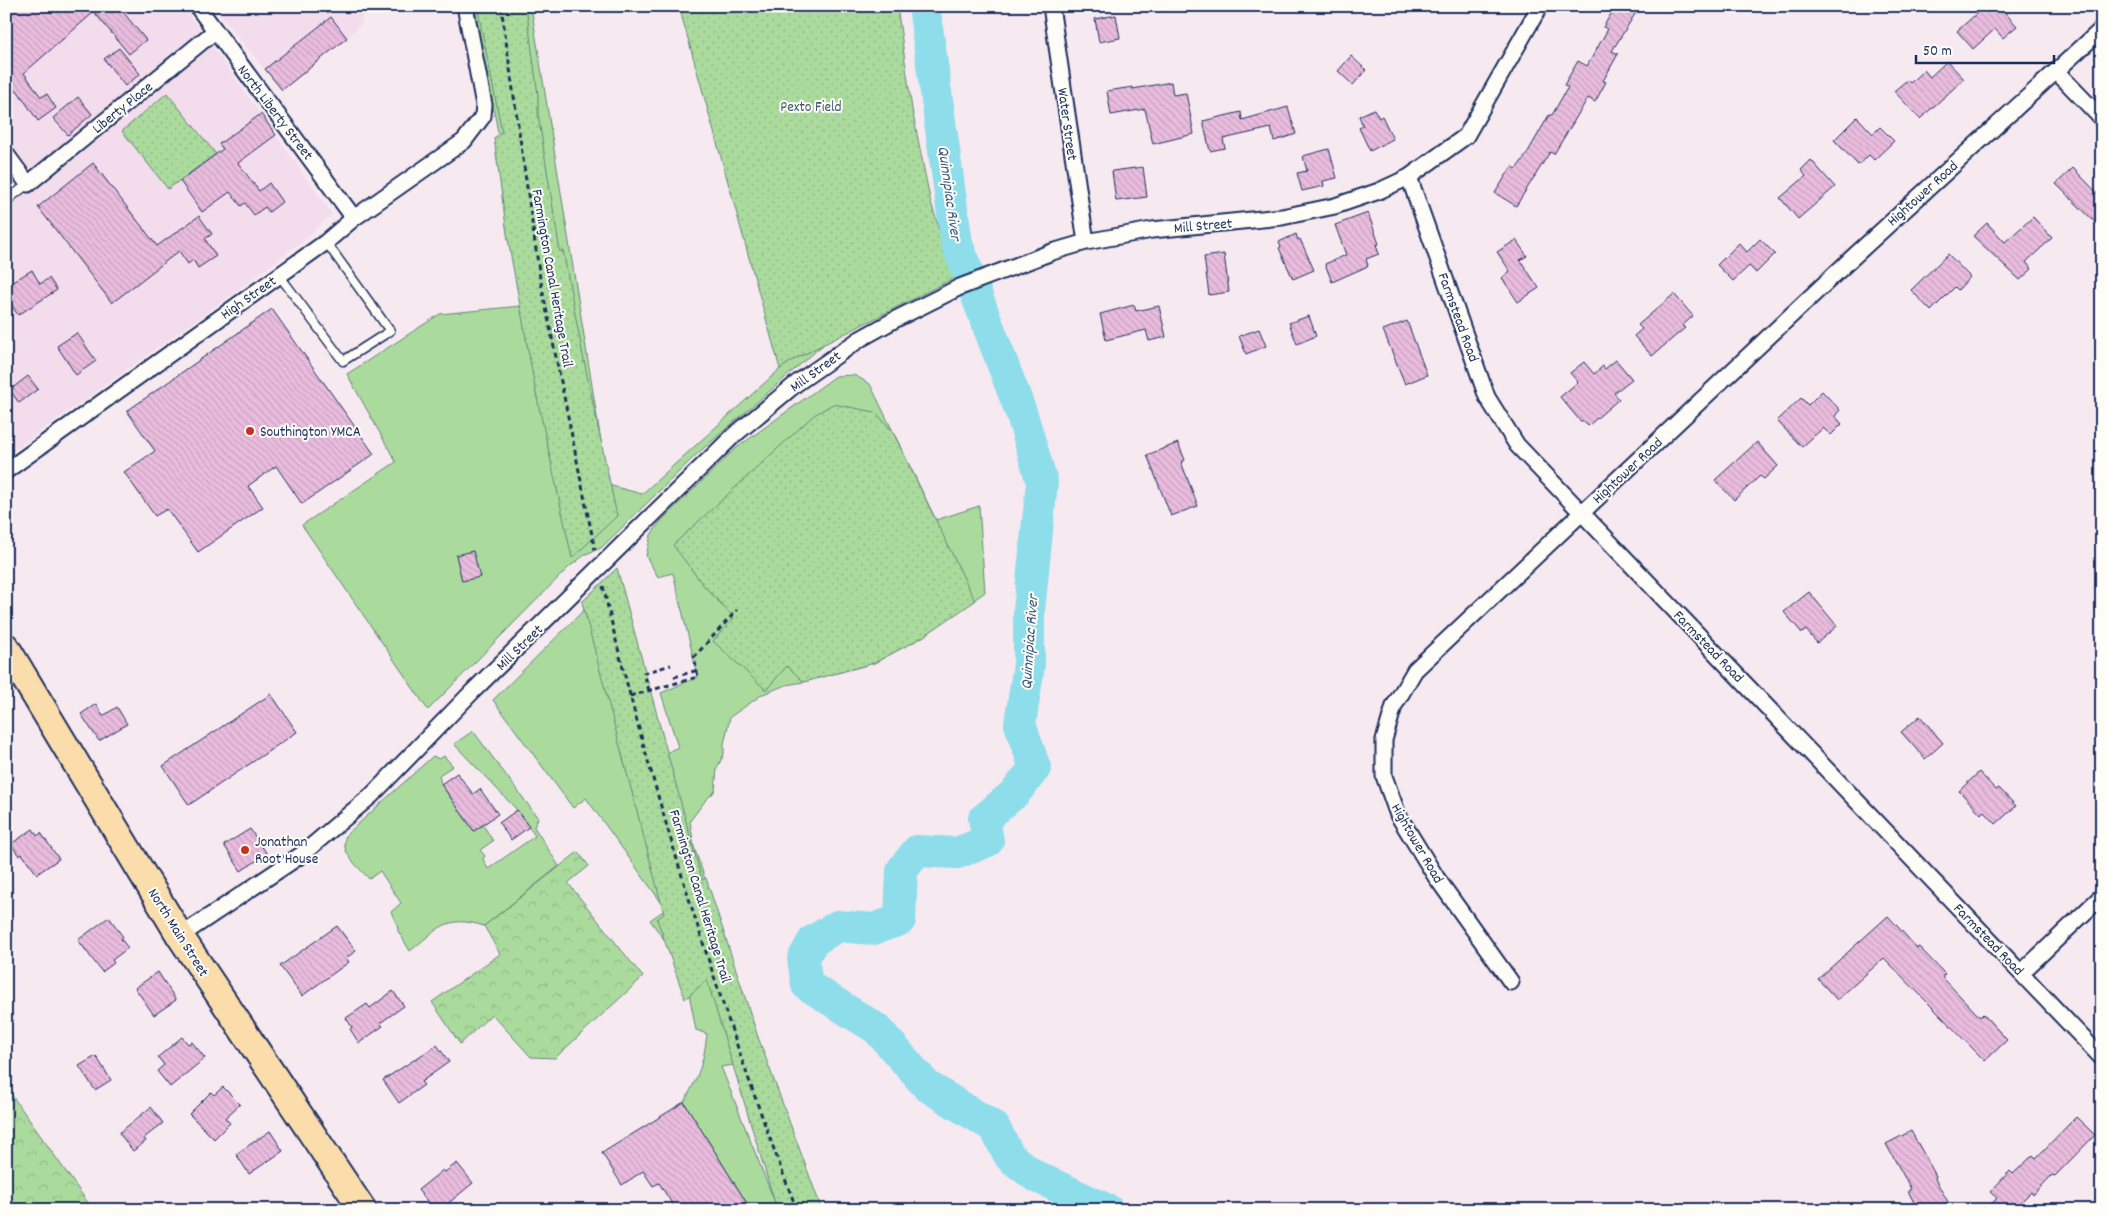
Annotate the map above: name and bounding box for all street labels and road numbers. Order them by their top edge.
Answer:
street label: North Liberty Street [231,61,318,166]
street label: Liberty Place [88,77,159,140]
street label: Water Street [1050,86,1082,163]
street label: Hightower Road [1883,156,1964,233]
street label: Farmington Canal Heritage Trail [525,188,578,370]
street label: Mill Street [1173,213,1234,241]
street label: Farmstead Road [1431,270,1483,365]
street label: High Street [217,271,282,326]
street label: Mill Street [786,346,847,399]
street label: Hightower Road [1588,433,1669,510]
street label: Farmstead Road [1667,606,1748,689]
street label: Mill Street [492,620,549,677]
street label: Hightower Road [1384,800,1448,888]
street label: Farmington Canal Heritage Trail [662,807,736,987]
street label: North Main Street [141,884,214,982]
street label: Farmstead Road [1947,899,2028,982]

